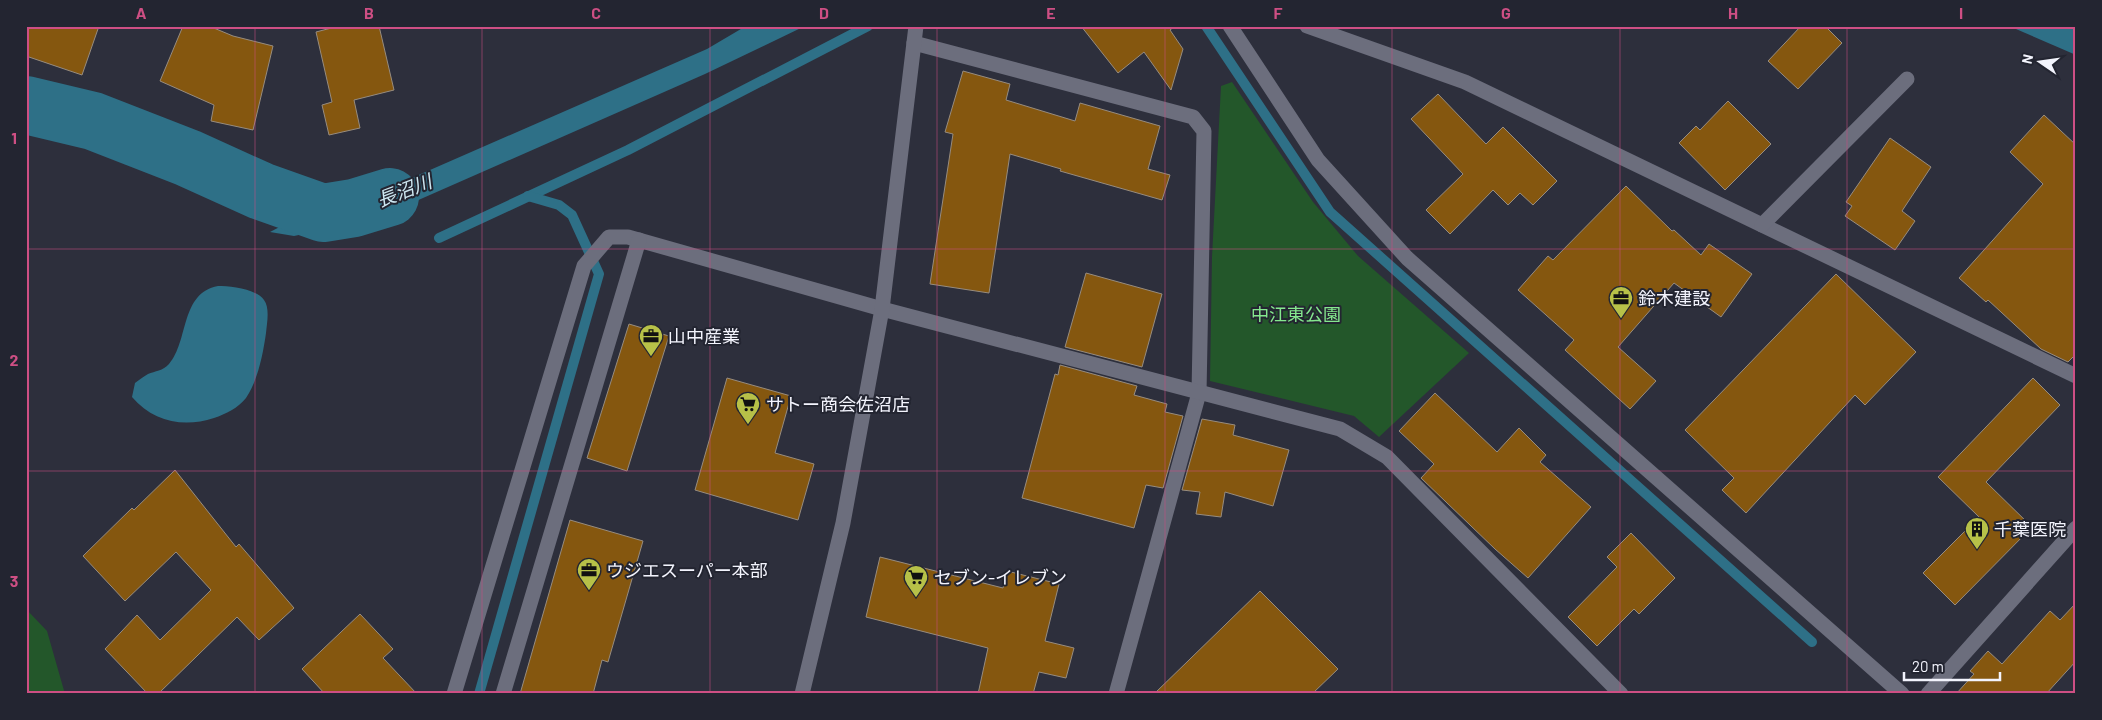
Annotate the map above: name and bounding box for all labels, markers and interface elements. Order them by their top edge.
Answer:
text: A [136,3,147,22]
text: B [364,3,374,22]
text: C [591,3,601,22]
text: D [819,3,829,22]
text: E [1046,3,1056,22]
text: F [1274,3,1283,22]
text: G [1501,3,1511,22]
text: H [1728,3,1738,22]
text: I [1959,3,1963,22]
north arrow [2014,38,2064,88]
text: N [2018,53,2036,65]
text: 1 [11,128,17,147]
water label: 長沼川 [373,168,437,211]
office icon: 鈴木建設 [1608,285,1634,319]
place label: 鈴木建設 [1638,287,1710,309]
park label: 中江東公園 [1251,303,1341,325]
office icon: 山中産業 [638,323,664,357]
place label: 山中産業 [668,325,740,347]
text: 2 [10,350,19,369]
supermarket icon: サトー商会佐沼店 [735,391,761,425]
place label: サトー商会佐沼店 [766,393,910,415]
building icon: 千葉医院 [1964,516,1990,550]
place label: 千葉医院 [1994,518,2066,540]
office icon: ウジエスーパー本部 [576,557,602,591]
place label: ウジエスーパー本部 [606,559,768,581]
supermarket icon: セブン-イレブン [903,564,929,598]
place label: セブン-イレブン [934,566,1067,588]
text: 3 [10,571,18,590]
scale bar [1904,650,2001,682]
text: 20 m [1912,657,1944,675]

